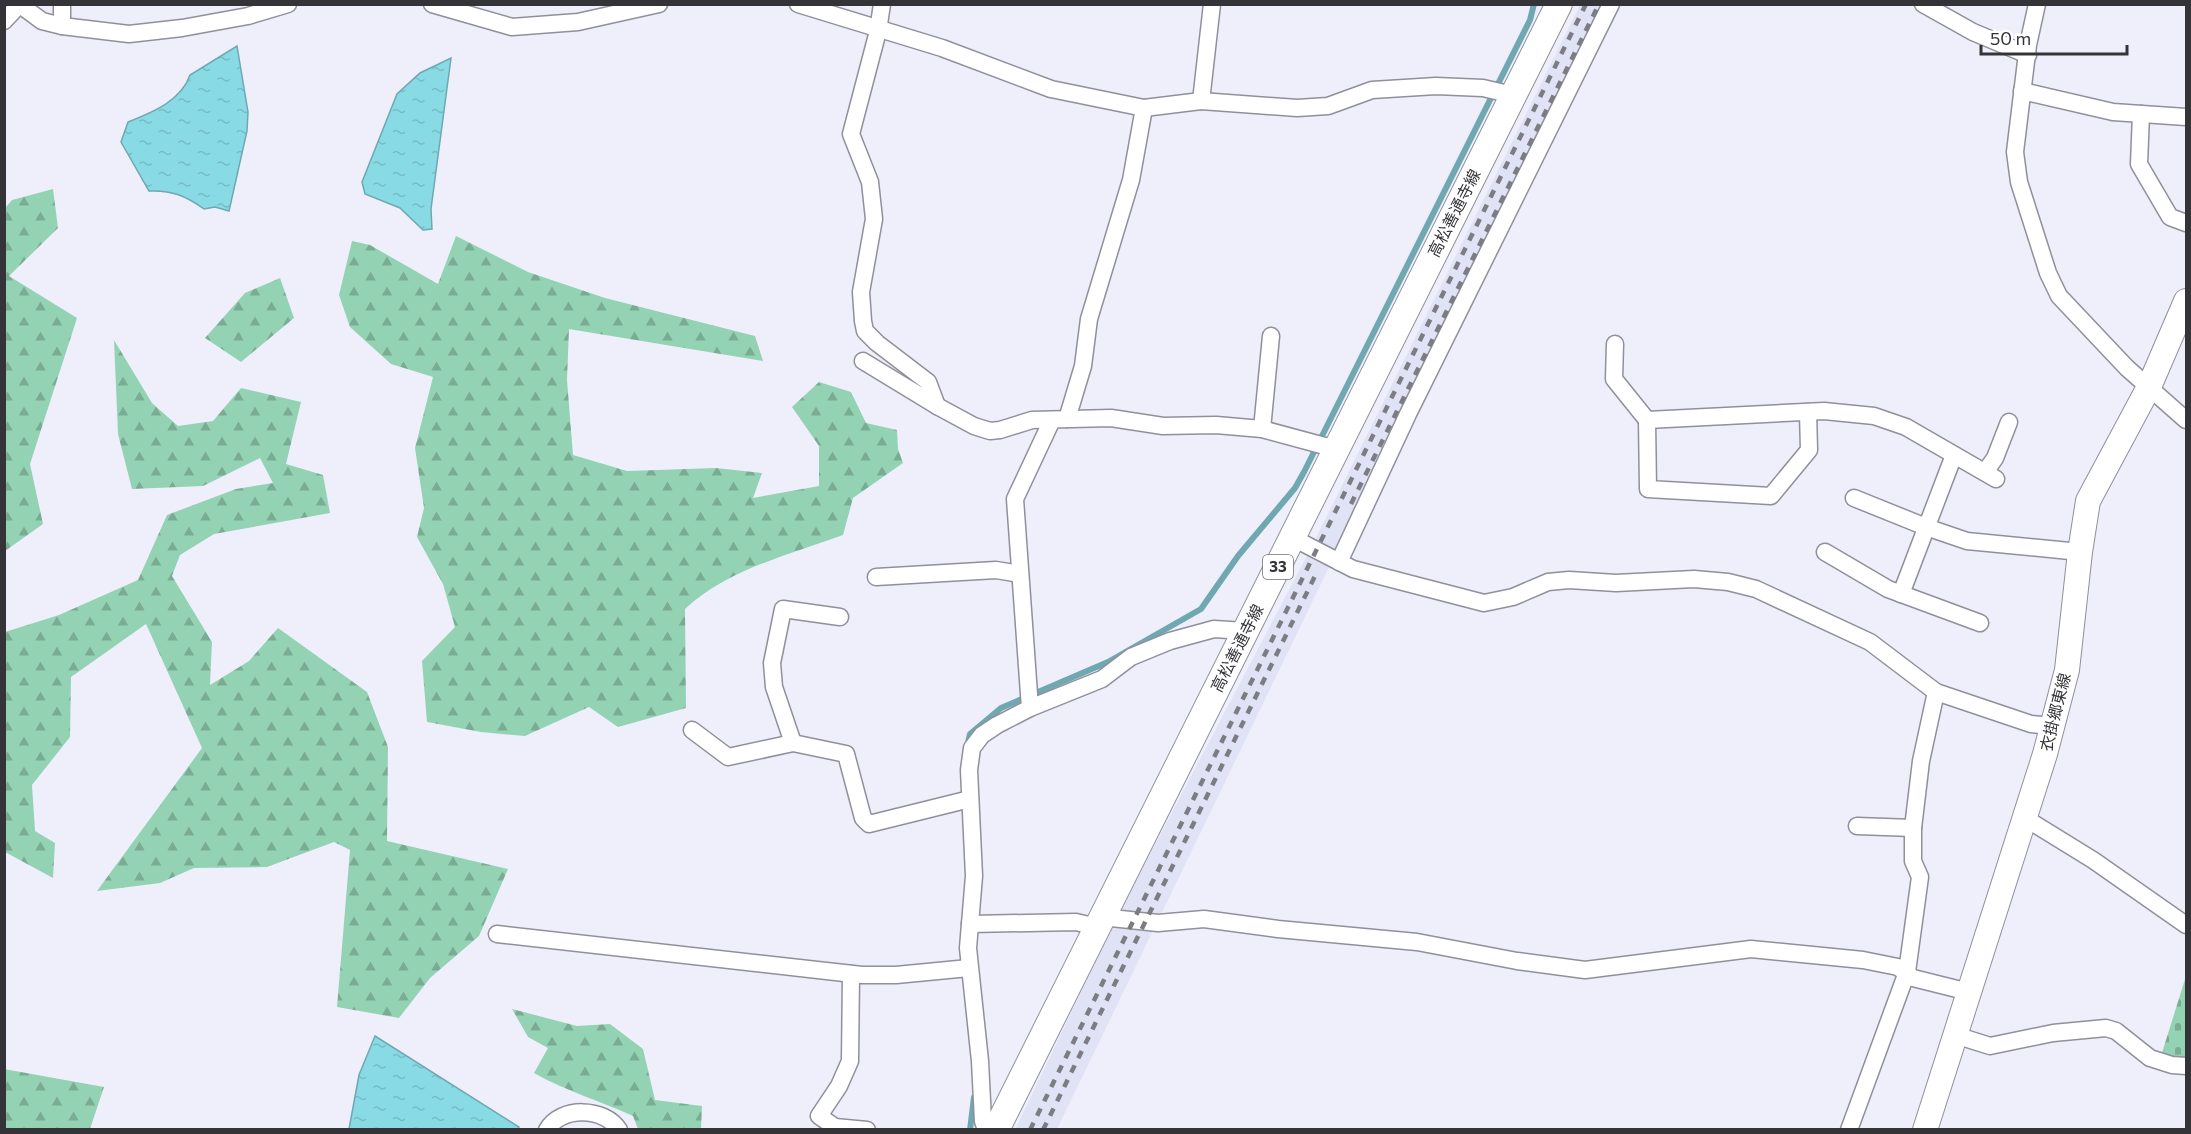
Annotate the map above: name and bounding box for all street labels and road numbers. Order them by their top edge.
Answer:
street label: 高松善通寺線 [1423,166,1484,260]
road number: 33 [1263,555,1293,579]
street label: 高松善通寺線 [1206,601,1267,695]
street label: 衣掛郷東線 [2036,671,2073,753]

